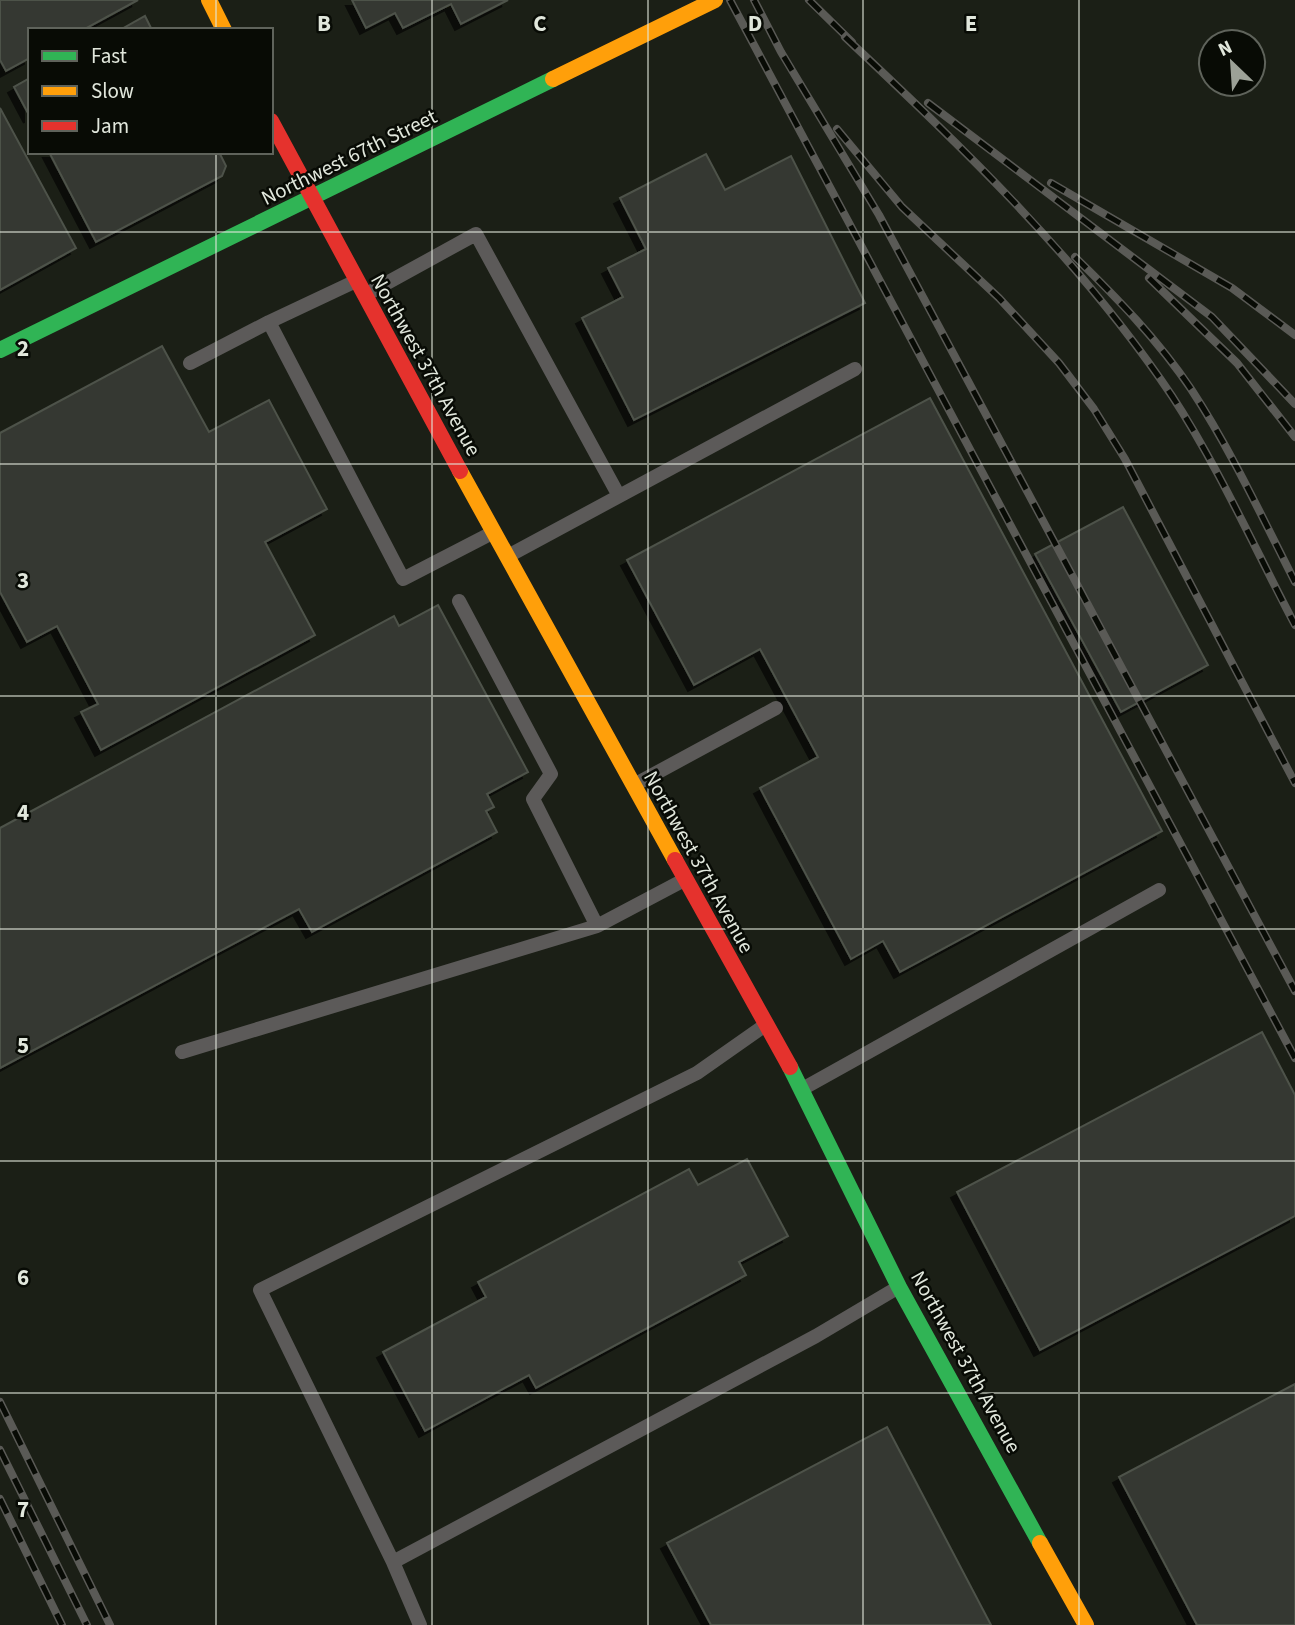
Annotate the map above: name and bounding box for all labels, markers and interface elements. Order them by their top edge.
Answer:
text: B [317,7,331,40]
text: C [533,7,547,40]
text: D [748,7,762,40]
text: E [965,7,977,40]
legend [28,28,273,154]
north arrow [1197,28,1267,98]
text: N [1214,34,1237,64]
text: Fast [91,41,127,71]
text: Slow [91,76,134,106]
street label: Northwest 67th Street [256,101,442,213]
text: Jam [91,111,129,141]
street label: Northwest 37th Avenue [363,268,489,462]
text: 2 [17,332,29,365]
text: 3 [17,564,29,597]
street label: Northwest 37th Avenue [636,765,762,959]
text: 4 [17,796,29,829]
text: 5 [17,1029,29,1062]
text: 6 [17,1261,29,1294]
street label: Northwest 37th Avenue [903,1265,1029,1459]
text: 7 [17,1493,29,1526]

